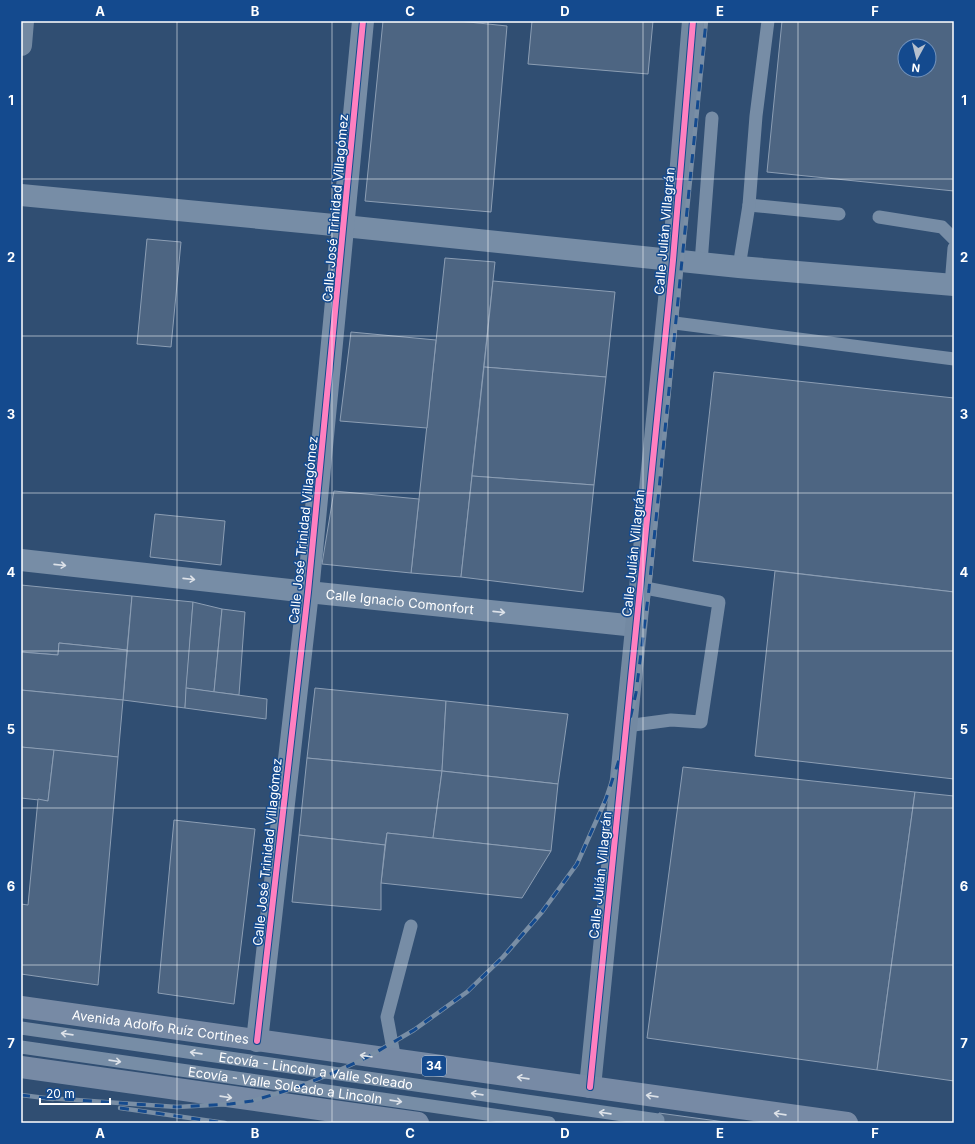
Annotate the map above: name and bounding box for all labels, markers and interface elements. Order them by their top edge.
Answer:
text: A [95,3,105,19]
text: B [251,3,260,19]
text: C [405,3,415,19]
text: D [560,3,570,19]
text: E [716,3,724,19]
text: F [871,3,879,19]
north arrow [897,38,937,78]
text: N [911,60,921,75]
text: 1 [8,92,14,108]
text: 1 [961,92,967,108]
street label: Calle José Trinidad Villagómez [319,113,351,303]
street label: Calle Julián Villagrán [650,167,678,295]
text: 2 [7,249,15,265]
text: 2 [960,249,968,265]
text: 3 [7,406,15,422]
text: 3 [960,406,968,422]
street label: Calle José Trinidad Villagómez [285,435,321,625]
street label: Calle Julián Villagrán [618,489,648,617]
one-way arrow [53,561,66,568]
text: 4 [7,564,16,580]
text: 4 [960,564,969,580]
one-way arrow [182,575,195,583]
street label: Calle Ignacio Comonfort [325,586,475,617]
one-way arrow [492,608,505,616]
text: 5 [7,721,15,737]
text: 5 [960,721,968,737]
street label: Calle José Trinidad Villagómez [249,757,285,947]
street label: Calle Julián Villagrán [585,811,615,939]
text: 6 [7,878,15,894]
text: 6 [960,878,968,894]
street label: Avenida Adolfo Ruíz Cortines [71,1006,250,1047]
one-way arrow [61,1030,74,1038]
text: 7 [7,1035,15,1051]
text: 7 [960,1035,968,1051]
one-way arrow [190,1049,203,1057]
street label: Ecovía - Lincoln a Valle Soleado [218,1049,414,1093]
one-way arrow [360,1052,373,1060]
road number: 34 [422,1056,446,1076]
one-way arrow [108,1057,121,1065]
street label: Ecovía - Valle Soleado a Lincoln [187,1063,383,1107]
one-way arrow [517,1074,530,1082]
scale bar [40,1080,110,1106]
text: 20 m [46,1086,75,1101]
one-way arrow [471,1090,484,1098]
one-way arrow [646,1092,659,1100]
one-way arrow [219,1093,232,1101]
one-way arrow [389,1097,402,1105]
one-way arrow [599,1109,612,1117]
one-way arrow [774,1110,787,1118]
text: A [95,1125,105,1141]
text: B [251,1125,260,1141]
text: C [405,1125,415,1141]
text: D [560,1125,570,1141]
text: E [716,1125,724,1141]
text: F [871,1125,879,1141]

